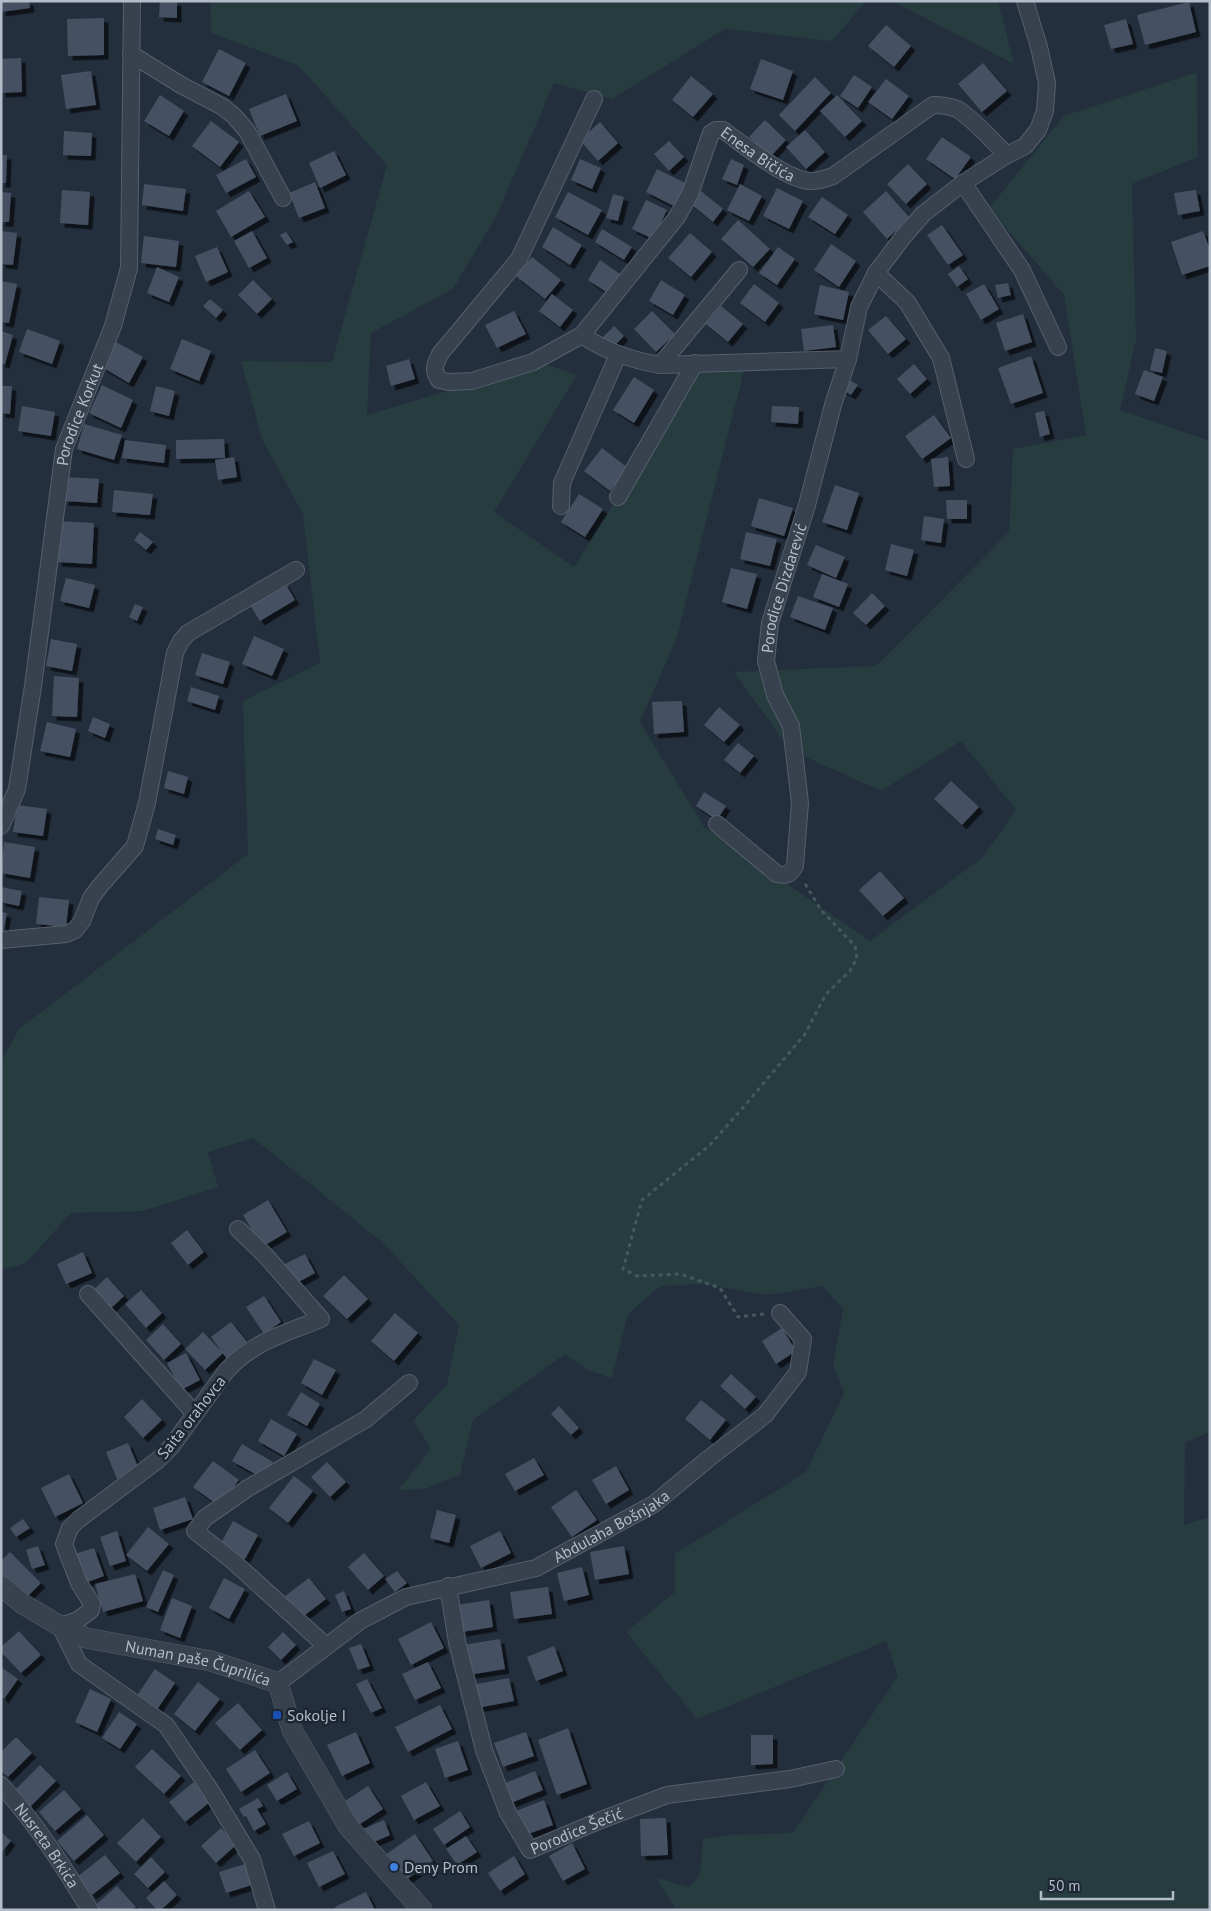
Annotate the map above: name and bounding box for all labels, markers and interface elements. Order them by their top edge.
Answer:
street label: Enesa Bičića [717,122,798,186]
street label: Porodice Korkut [52,360,107,467]
street label: Porodice Dizdarević [757,521,811,654]
street label: Saita orahovca [152,1371,230,1463]
street label: Abdulaha Bošnjaka [550,1485,673,1567]
street label: Numan paše Čuprilića [124,1635,273,1690]
place label: Sokolje I [287,1705,346,1725]
marker: Sokolje I [271,1709,283,1721]
street label: Nusreta Brkića [11,1799,84,1891]
street label: Porodice Šečić [527,1803,626,1859]
place label: Deny Prom [404,1857,478,1877]
marker: Deny Prom [388,1861,400,1873]
scale bar [1041,1868,1174,1900]
text: 50 m [1048,1876,1081,1895]

